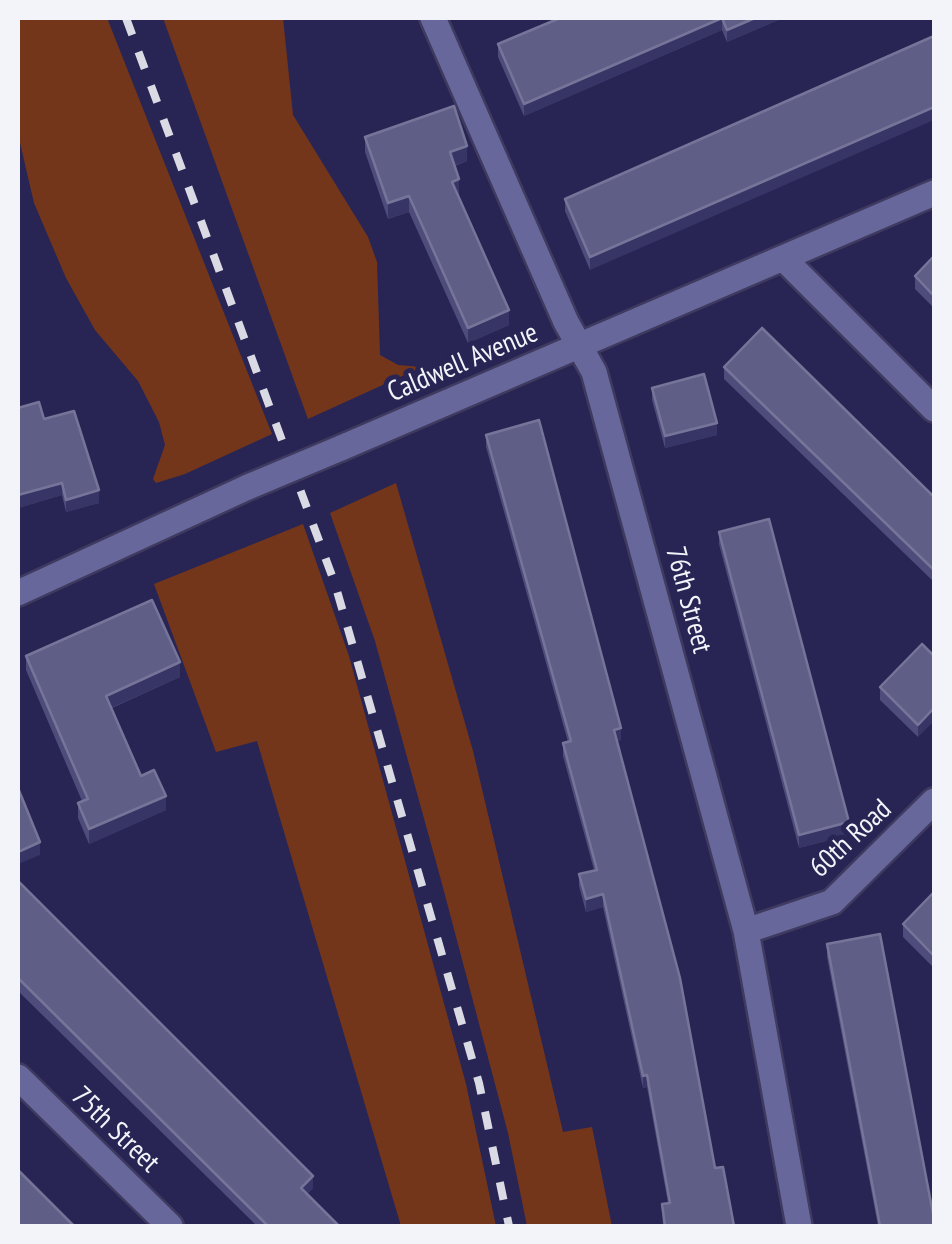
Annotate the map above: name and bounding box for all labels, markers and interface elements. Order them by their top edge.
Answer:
street label: Caldwell Avenue [383,316,543,410]
street label: 76th Street [658,543,718,657]
street label: 60th Road [803,793,899,885]
street label: 75th Street [64,1080,166,1180]

